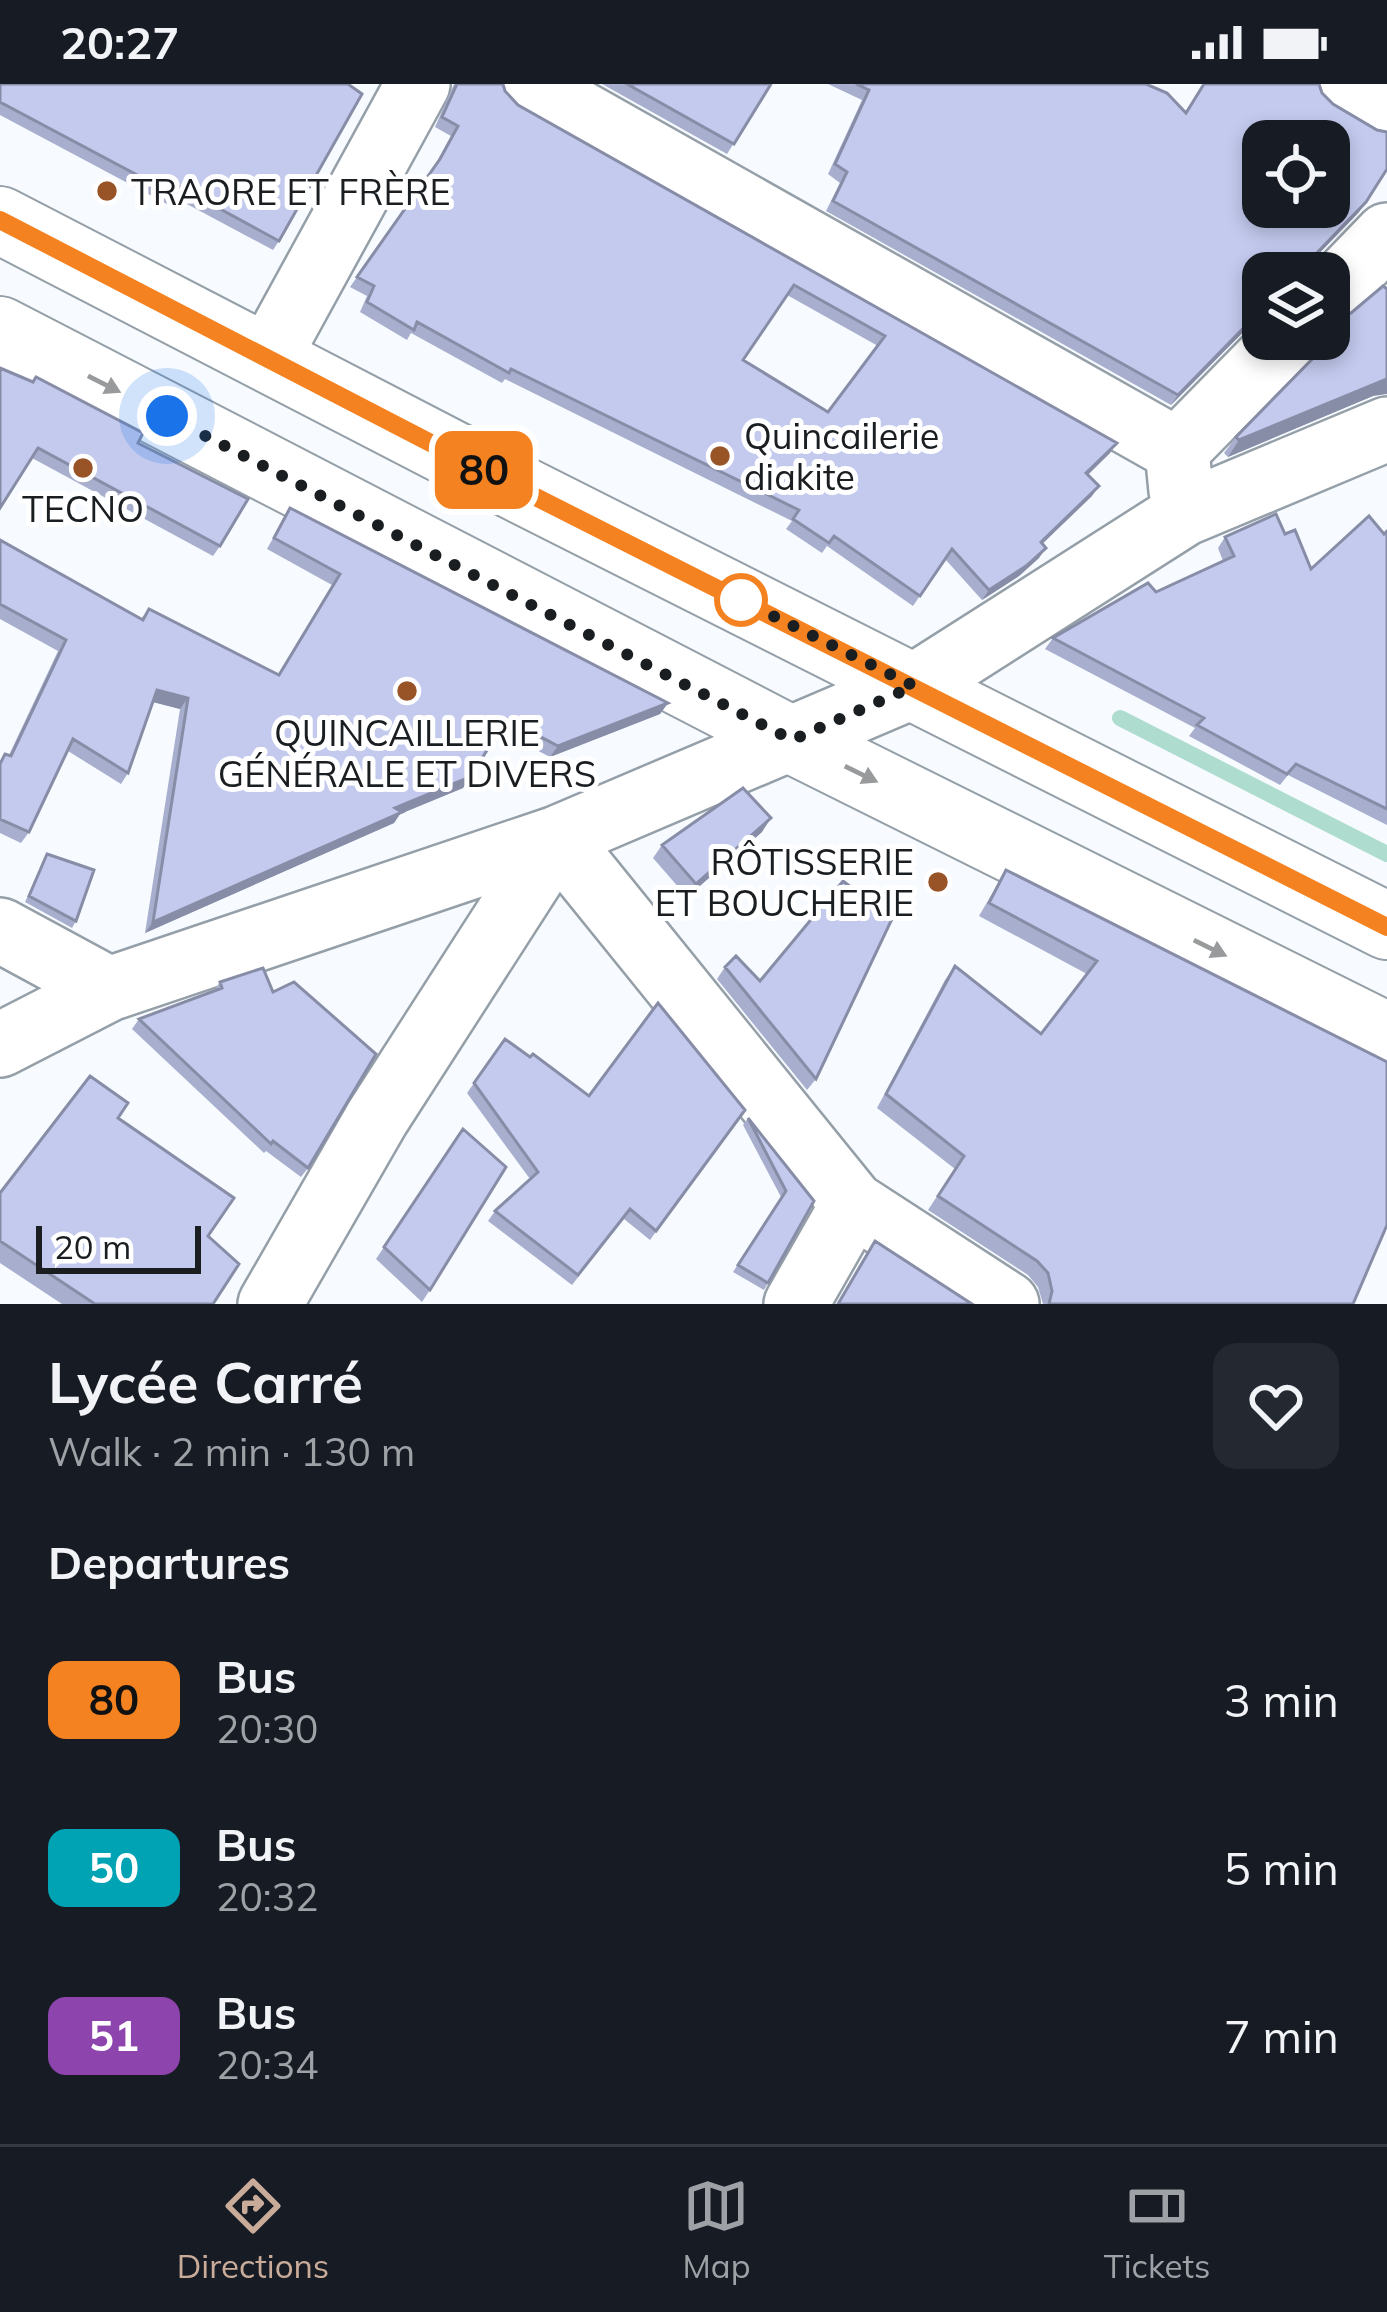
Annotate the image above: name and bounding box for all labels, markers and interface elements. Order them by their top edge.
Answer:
text: 20:27 [60,14,179,70]
map controls [1242,120,1350,360]
button: locate [1242,120,1350,228]
place label: TRAORE ET FRÈRE [131,169,451,214]
marker: TRAORE ET FRÈRE [94,178,120,204]
button: layers [1242,252,1350,360]
one-way arrow [87,373,121,393]
your location [137,386,197,446]
place label: Quincailerie diakite [744,413,939,499]
line badge: 80 [430,431,538,509]
text: 80 [459,443,509,496]
marker: Quincailerie diakite [707,443,733,469]
marker: TECNO [70,455,96,481]
place label: TECNO [22,486,144,531]
unlabelled marker [716,575,766,625]
marker: QUINCAILLERIE GÉNÉRALE ET DIVERS [394,678,420,704]
place label: QUINCAILLERIE GÉNÉRALE ET DIVERS [218,710,596,796]
one-way arrow [844,764,878,784]
place label: RÔTISSERIE ET BOUCHERIE [655,839,914,925]
marker: RÔTISSERIE ET BOUCHERIE [925,869,951,895]
one-way arrow [1193,938,1228,958]
scale bar [36,1220,201,1273]
text: 20 m [54,1226,131,1267]
button: heart [1213,1343,1339,1469]
text: Lycée Carré [48,1346,363,1417]
text: Walk · 2 min · 130 m [48,1427,415,1476]
text: Departures [48,1534,290,1590]
text: Bus [216,1648,296,1704]
text: 3 min [1224,1672,1339,1728]
text: 80 [89,1673,139,1726]
text: 20:30 [216,1704,319,1753]
text: Bus [216,1816,296,1872]
text: 5 min [1224,1840,1339,1896]
text: 50 [89,1841,139,1894]
text: 20:32 [216,1872,319,1921]
text: Bus [216,1984,296,2040]
text: 7 min [1224,2008,1339,2064]
text: 51 [89,2009,139,2062]
text: 20:34 [216,2040,319,2089]
tab: Directions [177,2173,329,2286]
tab: Map [683,2173,750,2286]
tab: Tickets [1104,2173,1210,2286]

